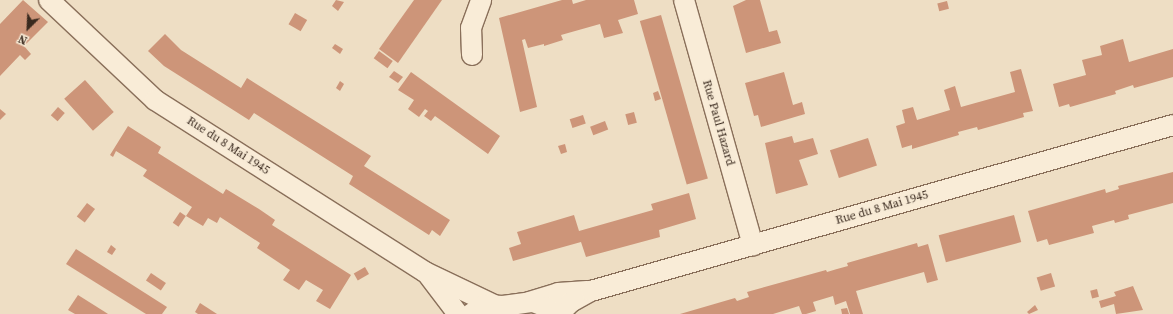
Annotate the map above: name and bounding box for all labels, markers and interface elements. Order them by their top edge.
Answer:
north arrow [8,8,48,48]
text: N [16,31,30,48]
street label: Rue Paul Hazard [699,78,737,168]
street label: Rue du 8 Mai 1945 [184,114,272,178]
street label: Rue du 8 Mai 1945 [834,188,930,228]

